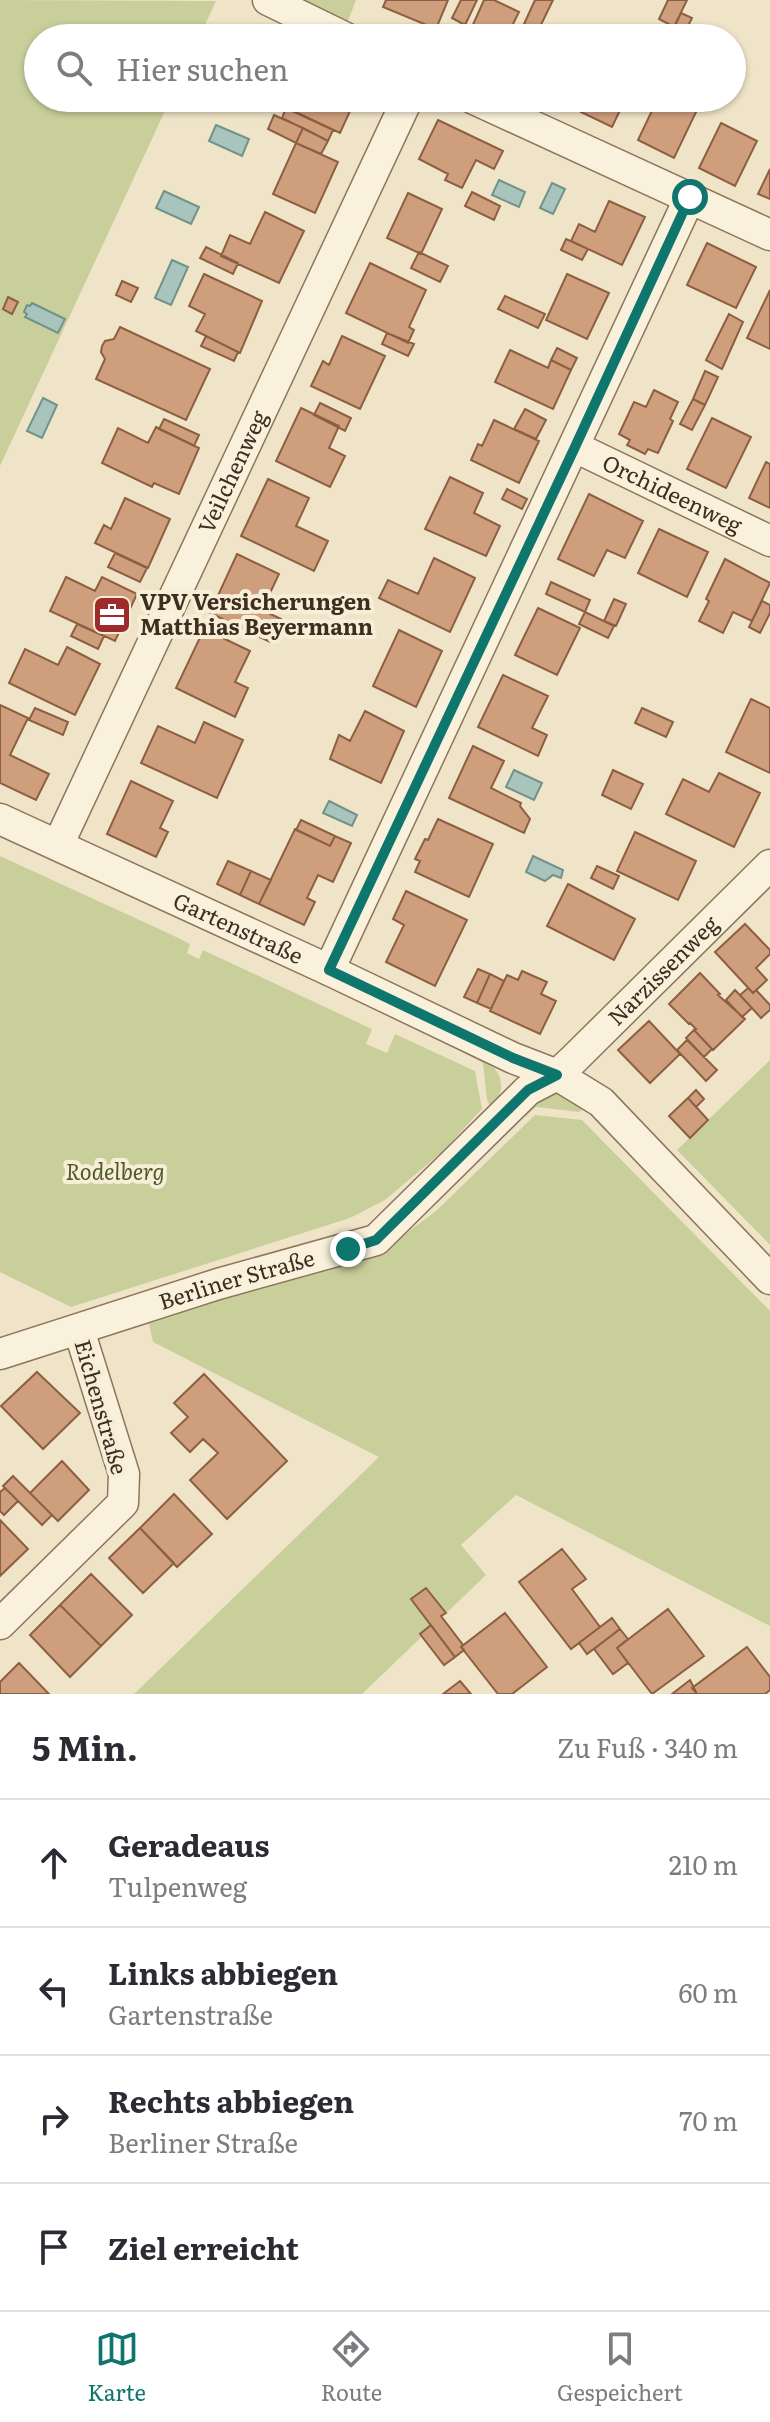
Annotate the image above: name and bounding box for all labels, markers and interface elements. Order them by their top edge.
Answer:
search box [24,24,746,112]
icon: search [52,46,96,90]
text: Hier suchen [116,46,289,90]
route start [672,179,708,215]
street label: Veilchenweg [188,404,275,538]
street label: Orchideenweg [597,445,749,541]
place label: VPV Versicherungen Matthias Beyermann [140,584,373,642]
office icon: VPV Versicherungen Matthias Beyermann [91,594,133,636]
street label: Gartenstraße [168,883,309,971]
street label: Narzissenweg [599,907,726,1032]
park label: Rodelberg [65,1154,165,1187]
route end [330,1231,366,1267]
street label: Berliner Straße [154,1240,318,1317]
street label: Eichenstraße [67,1335,137,1478]
text: 5 Min. [32,1721,138,1771]
text: Zu Fuß · 340 m [557,1727,738,1766]
text: Geradeaus [108,1822,270,1866]
icon: ahead [32,1841,76,1885]
text: 210 m [669,1844,738,1883]
text: Tulpenweg [108,1866,247,1905]
text: Links abbiegen [108,1950,338,1994]
icon: left [32,1969,76,2013]
text: 60 m [679,1972,738,2011]
text: Gartenstraße [108,1994,273,2033]
text: Rechts abbiegen [108,2078,354,2122]
icon: right [32,2097,76,2141]
text: 70 m [679,2100,738,2139]
text: Berliner Straße [108,2122,298,2161]
icon: arrive [32,2225,76,2269]
text: Ziel erreicht [108,2225,299,2269]
tab: Karte [87,2327,146,2408]
tab: Route [321,2327,382,2408]
tab: Gespeichert [557,2327,683,2408]

